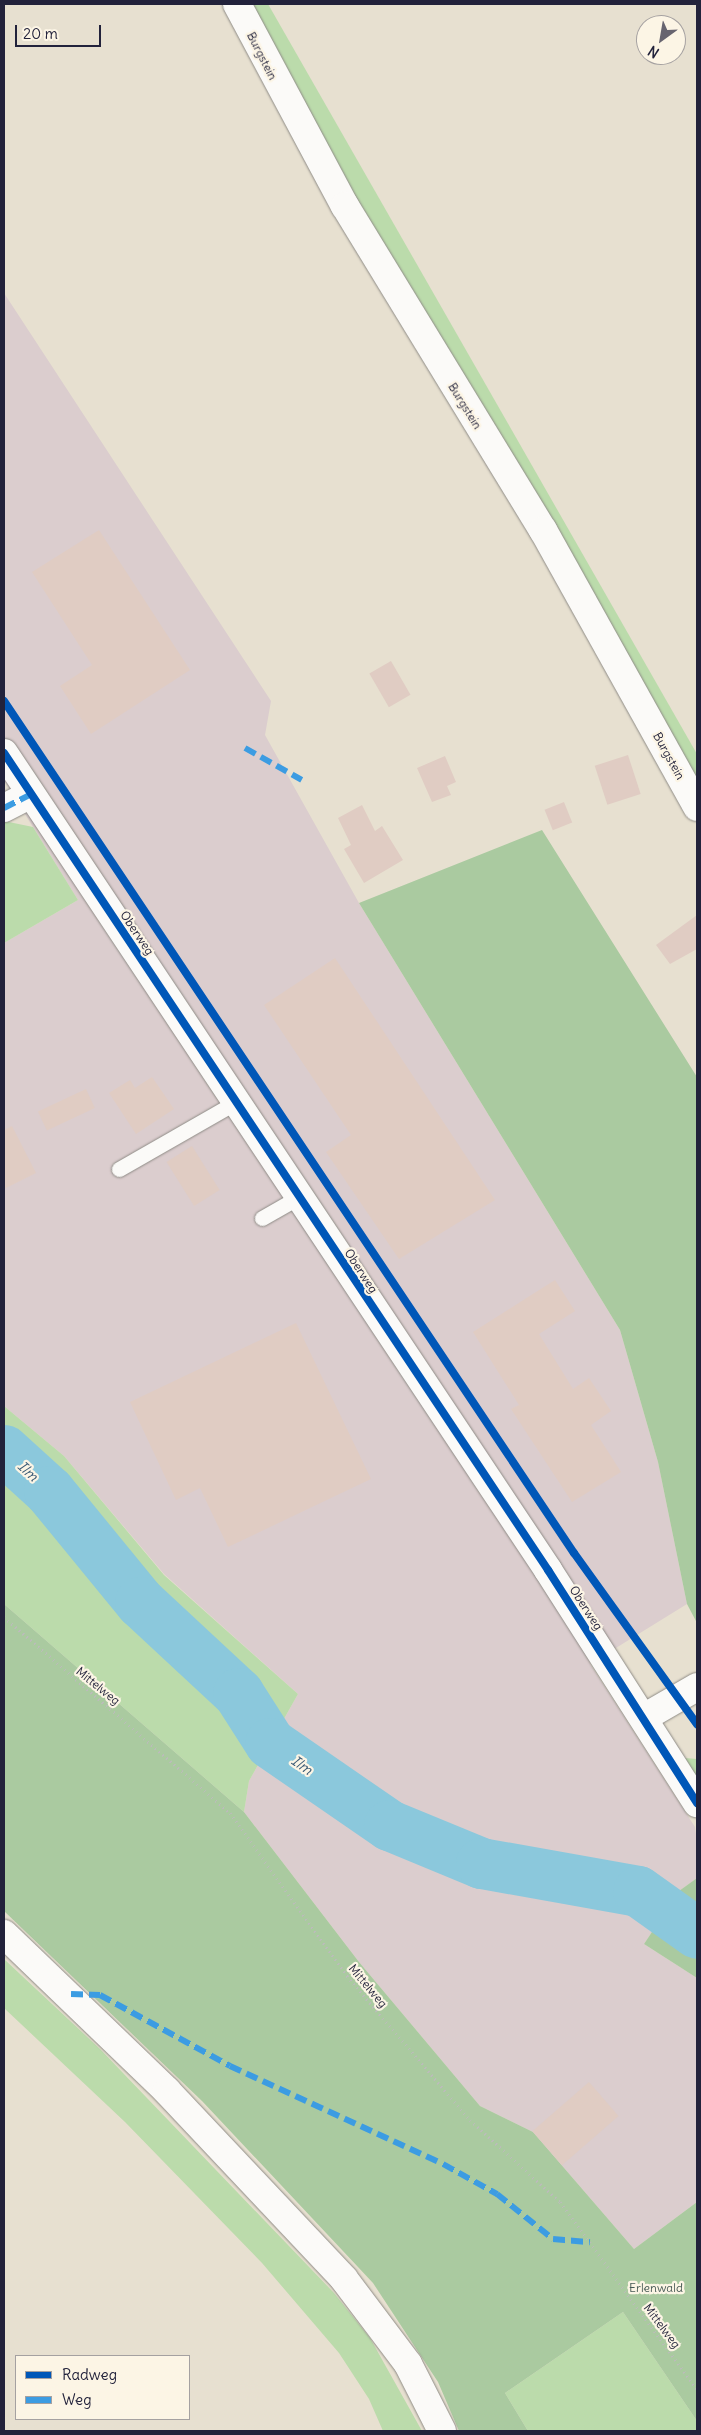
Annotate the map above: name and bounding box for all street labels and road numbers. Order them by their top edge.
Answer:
street label: Burgstein [244,30,280,82]
street label: Burgstein [445,380,485,432]
street label: Burgstein [650,730,688,782]
street label: Oberweg [117,908,157,958]
street label: Oberweg [341,1246,381,1296]
street label: Oberweg [566,1583,606,1633]
street label: Mittelweg [73,1664,123,1708]
street label: Mittelweg [346,1961,390,2011]
street label: Mittelweg [641,2301,683,2351]

